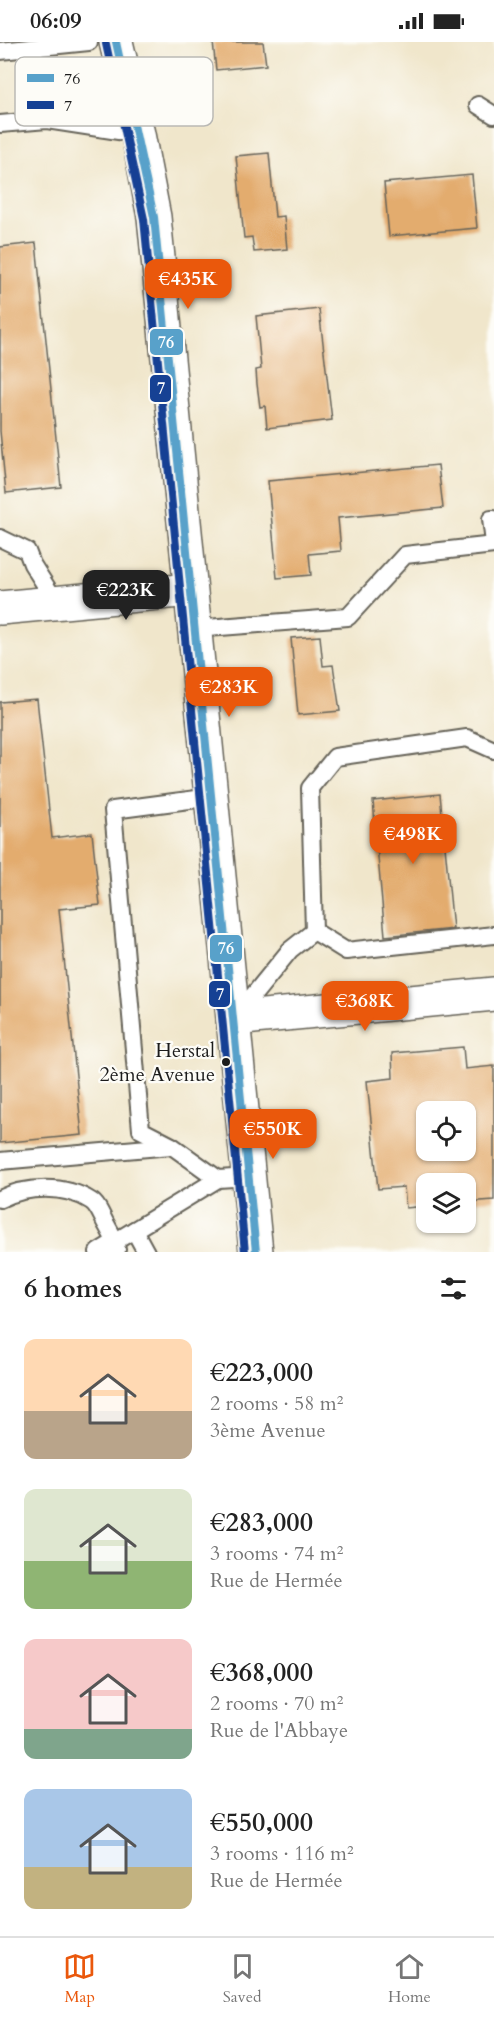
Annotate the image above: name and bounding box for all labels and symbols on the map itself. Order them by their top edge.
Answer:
legend [15,57,213,126]
text: 76 [64,68,80,90]
text: 7 [64,95,72,117]
pin: €435K [146,259,230,310]
line badge: 76 [149,328,184,356]
text: 76 [158,332,174,354]
line badge: 7 [149,374,172,403]
text: 7 [157,378,165,400]
pin: €223K [84,570,168,621]
pin: €283K [187,667,271,718]
pin: €498K [371,814,455,865]
line badge: 76 [209,934,243,963]
text: 76 [218,938,234,960]
line badge: 7 [208,980,231,1008]
pin: €368K [323,981,407,1032]
text: 7 [216,984,224,1006]
place label: Herstal 2ème Avenue [99,1037,215,1088]
marker: Herstal 2ème Avenue [220,1056,232,1068]
pin: €550K [231,1109,315,1160]

